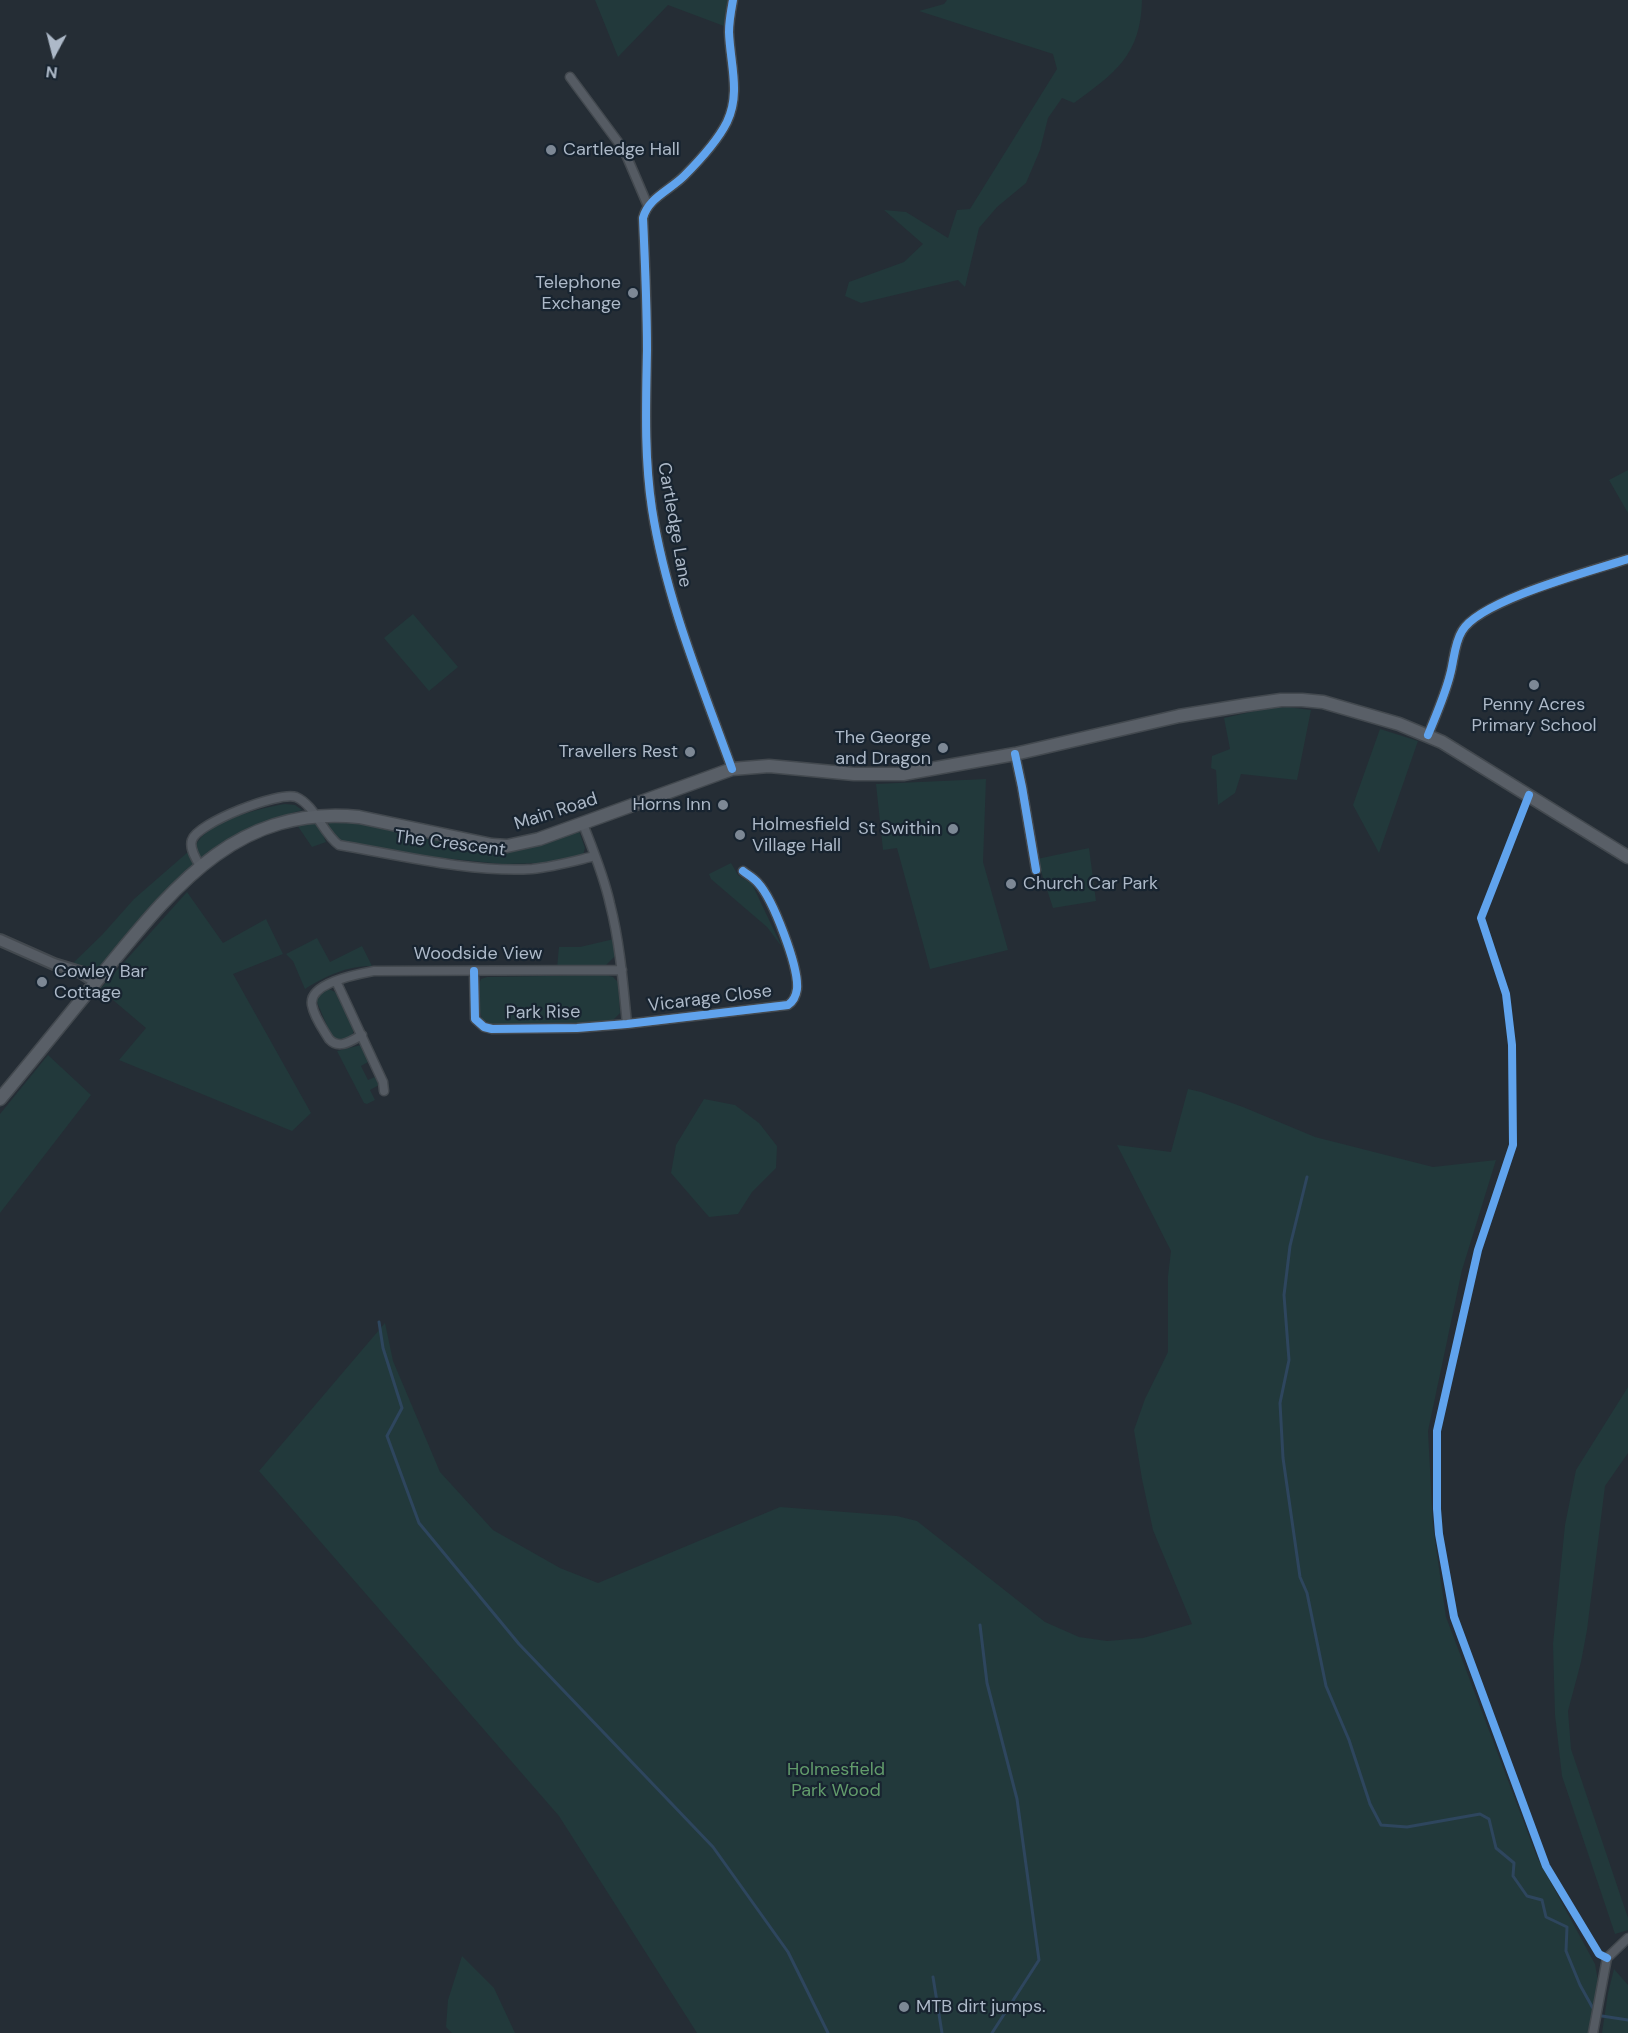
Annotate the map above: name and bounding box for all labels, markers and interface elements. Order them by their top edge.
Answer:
north arrow [24,24,84,84]
text: N [45,61,59,83]
place label: Cartledge Hall [563,139,680,161]
marker: Cartledge Hall [544,143,558,157]
place label: Telephone Exchange [535,272,621,314]
marker: Telephone Exchange [626,286,640,300]
street label: Cartledge Lane [652,461,696,589]
marker: Penny Acres Primary School [1527,678,1541,692]
place label: Penny Acres Primary School [1471,694,1597,736]
place label: The George and Dragon [835,727,931,770]
place label: Travellers Rest [559,741,678,763]
marker: The George and Dragon [936,741,950,755]
marker: Travellers Rest [683,745,697,759]
street label: Main Road [512,788,600,836]
place label: Horns Inn [632,794,711,816]
marker: Horns Inn [716,798,730,812]
place label: Holmesfield Village Hall [752,814,850,856]
place label: St Swithin [858,818,941,840]
marker: St Swithin [946,822,960,836]
street label: The Crescent [393,826,507,862]
marker: Holmesfield Village Hall [733,828,747,842]
place label: Church Car Park [1023,873,1158,895]
marker: Church Car Park [1004,877,1018,891]
street label: Woodside View [414,943,542,965]
place label: Cowley Bar Cottage [54,961,147,1004]
marker: Cowley Bar Cottage [35,975,49,989]
street label: Vicarage Close [647,981,773,1017]
street label: Park Rise [506,1002,580,1024]
park label: Holmesfield Park Wood [787,1759,885,1802]
place label: MTB dirt jumps. [916,1996,1046,2018]
marker: MTB dirt jumps. [897,2000,911,2014]

